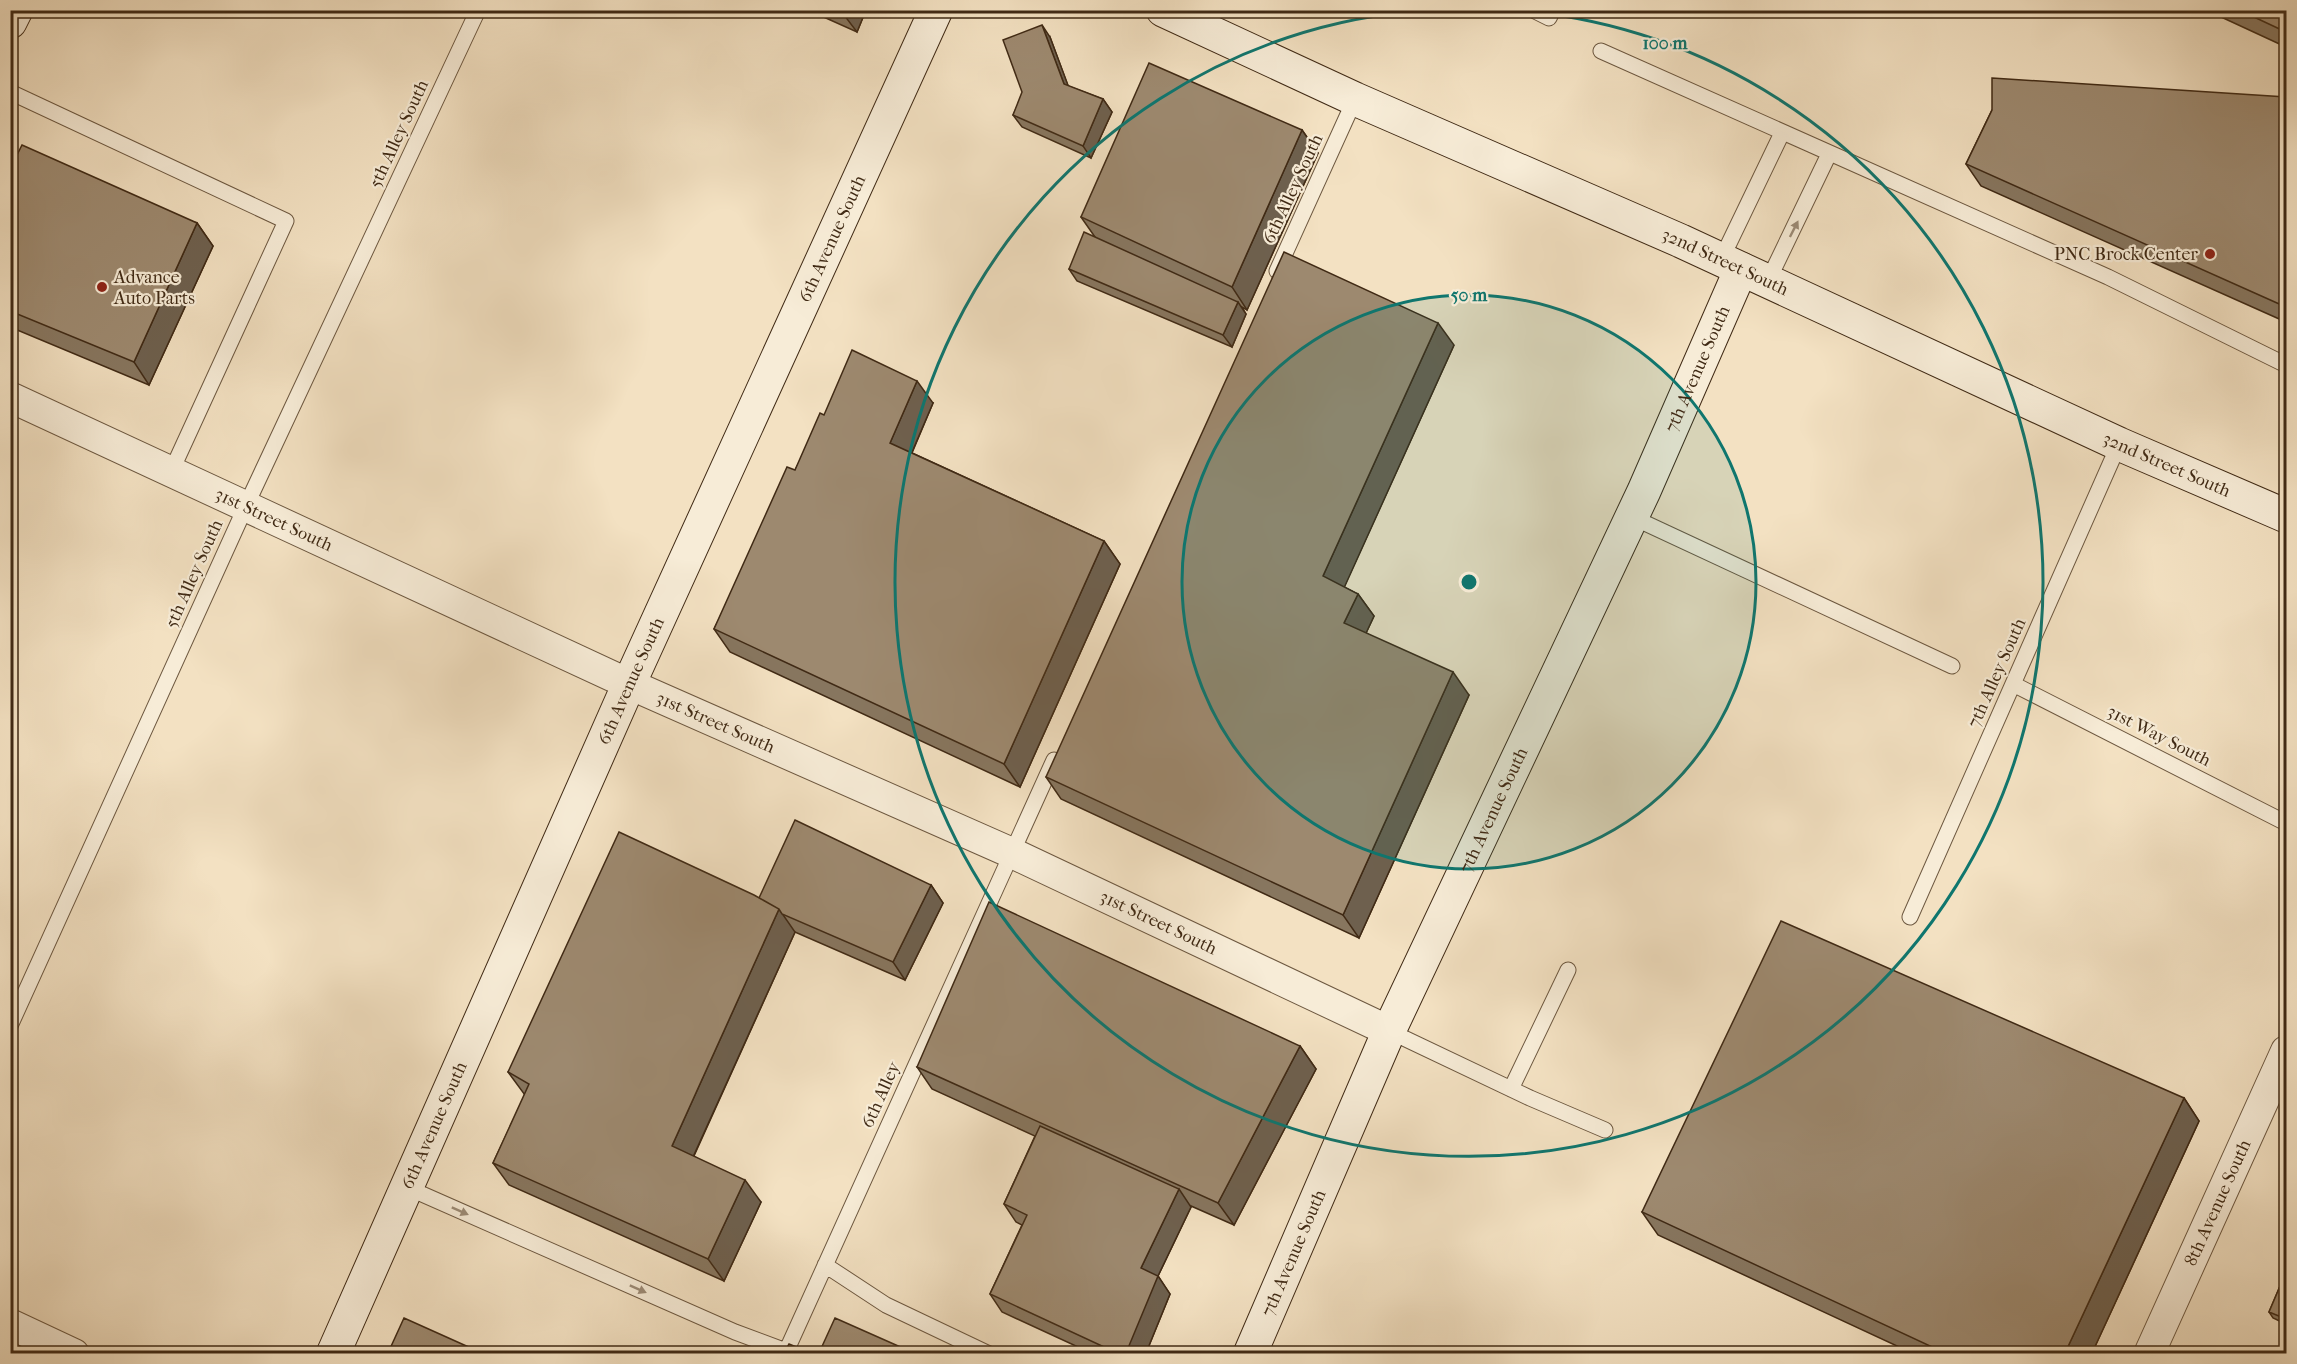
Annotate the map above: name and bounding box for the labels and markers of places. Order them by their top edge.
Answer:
place label: PNC Brock Center [2054,244,2198,265]
marker: PNC Brock Center [2203,247,2217,261]
place label: Advance Auto Parts [113,267,195,309]
marker: Advance Auto Parts [95,280,109,294]
centre of rings [1459,572,1479,592]

